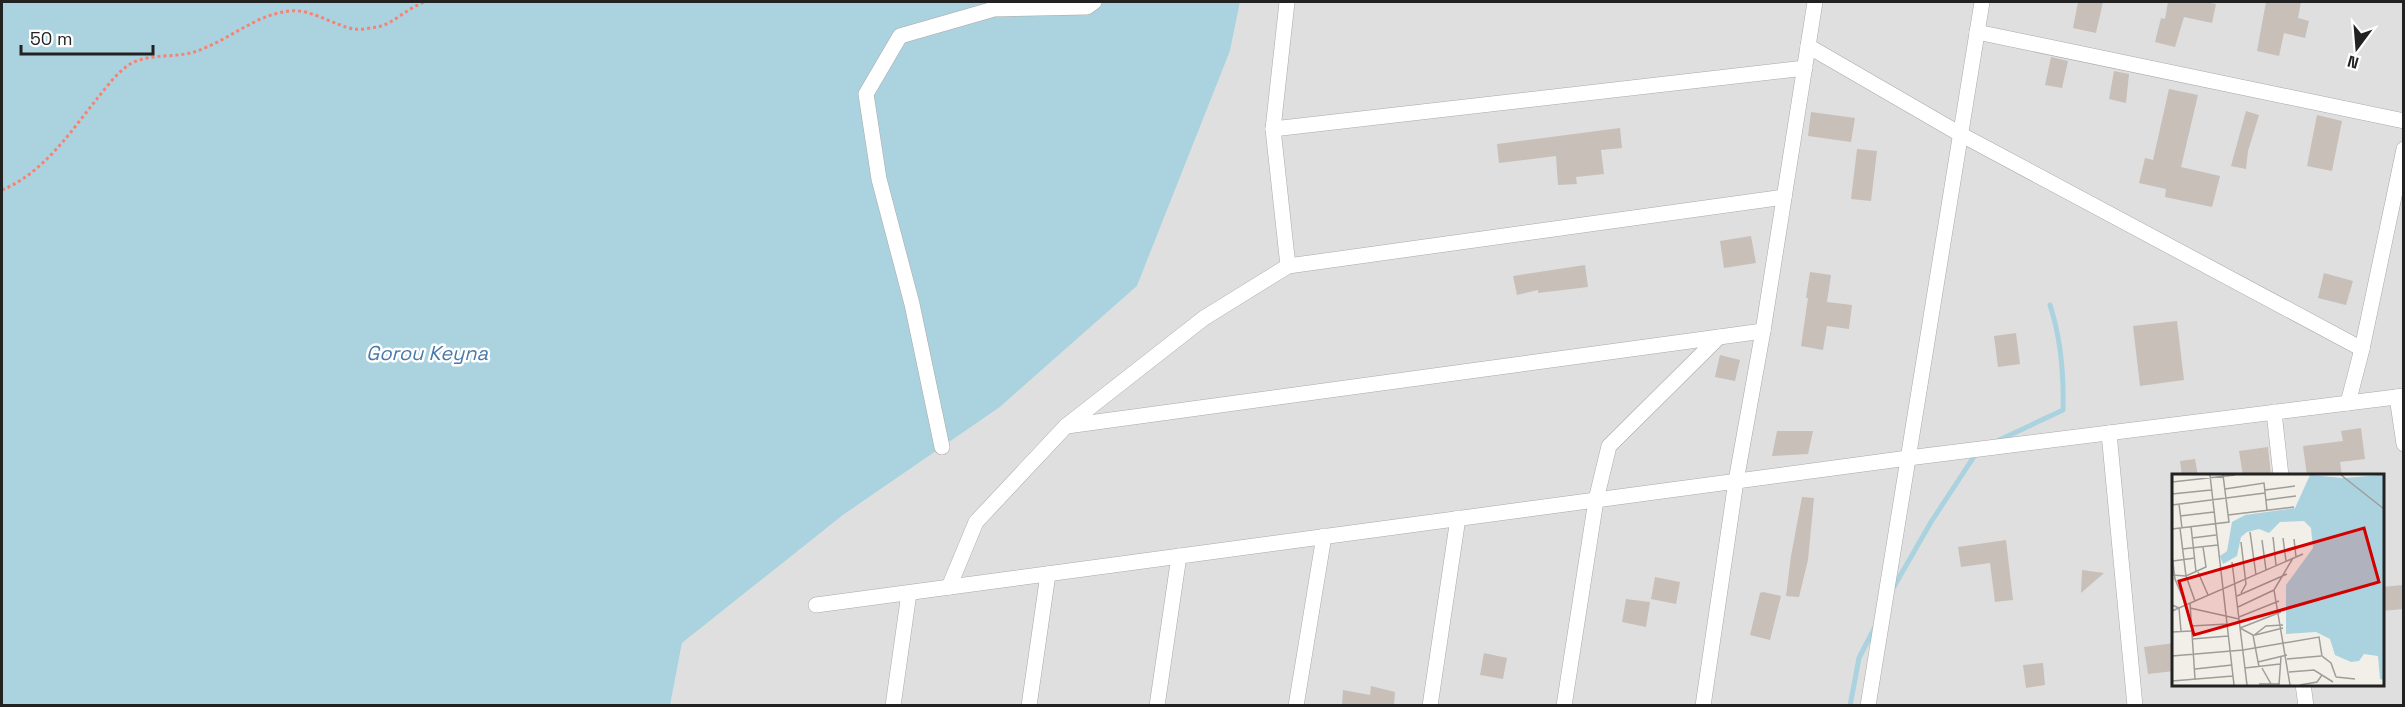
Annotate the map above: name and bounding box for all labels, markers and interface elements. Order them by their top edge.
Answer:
scale bar [21,18,153,56]
north arrow [2327,18,2387,78]
text: 50 m [30,27,72,50]
text: N [2345,50,2361,74]
water label: Gorou Keyna [366,340,489,366]
inset map [2172,474,2384,686]

